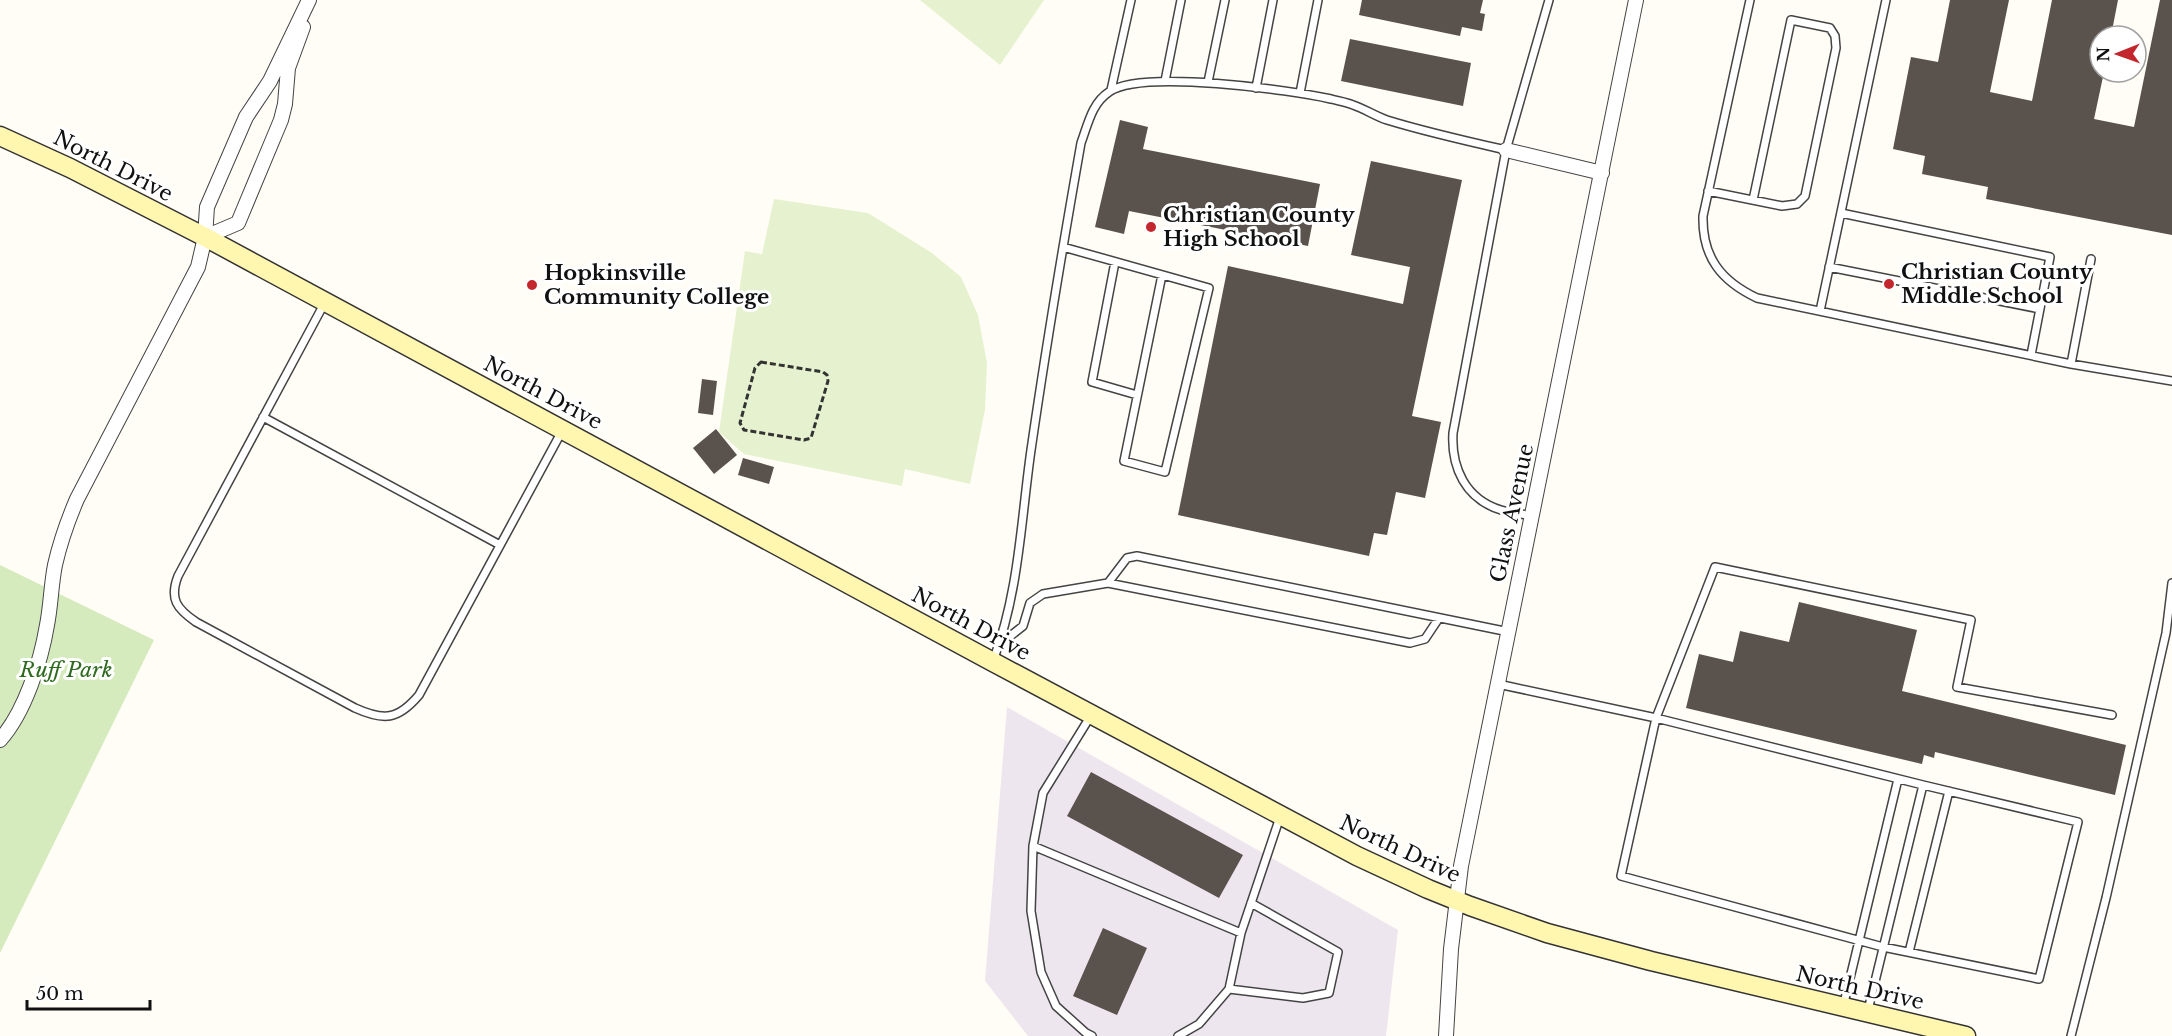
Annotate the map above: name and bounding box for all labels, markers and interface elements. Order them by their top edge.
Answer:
north arrow [2088,24,2148,84]
text: N [2093,47,2113,62]
street label: North Drive [49,125,177,207]
place label: Christian County High School [1163,202,1355,252]
marker: Christian County High School [1144,220,1158,234]
place label: Christian County Middle School [1901,259,2093,309]
place label: Hopkinsville Community College [544,260,769,310]
marker: Christian County Middle School [1882,277,1896,291]
marker: Hopkinsville Community College [525,278,539,292]
street label: North Drive [479,351,607,435]
street label: Glass Avenue [1485,441,1539,585]
street label: North Drive [907,582,1035,666]
park label: Ruff Park [19,657,112,683]
street label: North Drive [1335,810,1465,888]
street label: North Drive [1794,961,1926,1015]
scale bar [27,973,150,1011]
text: 50 m [36,983,84,1005]

